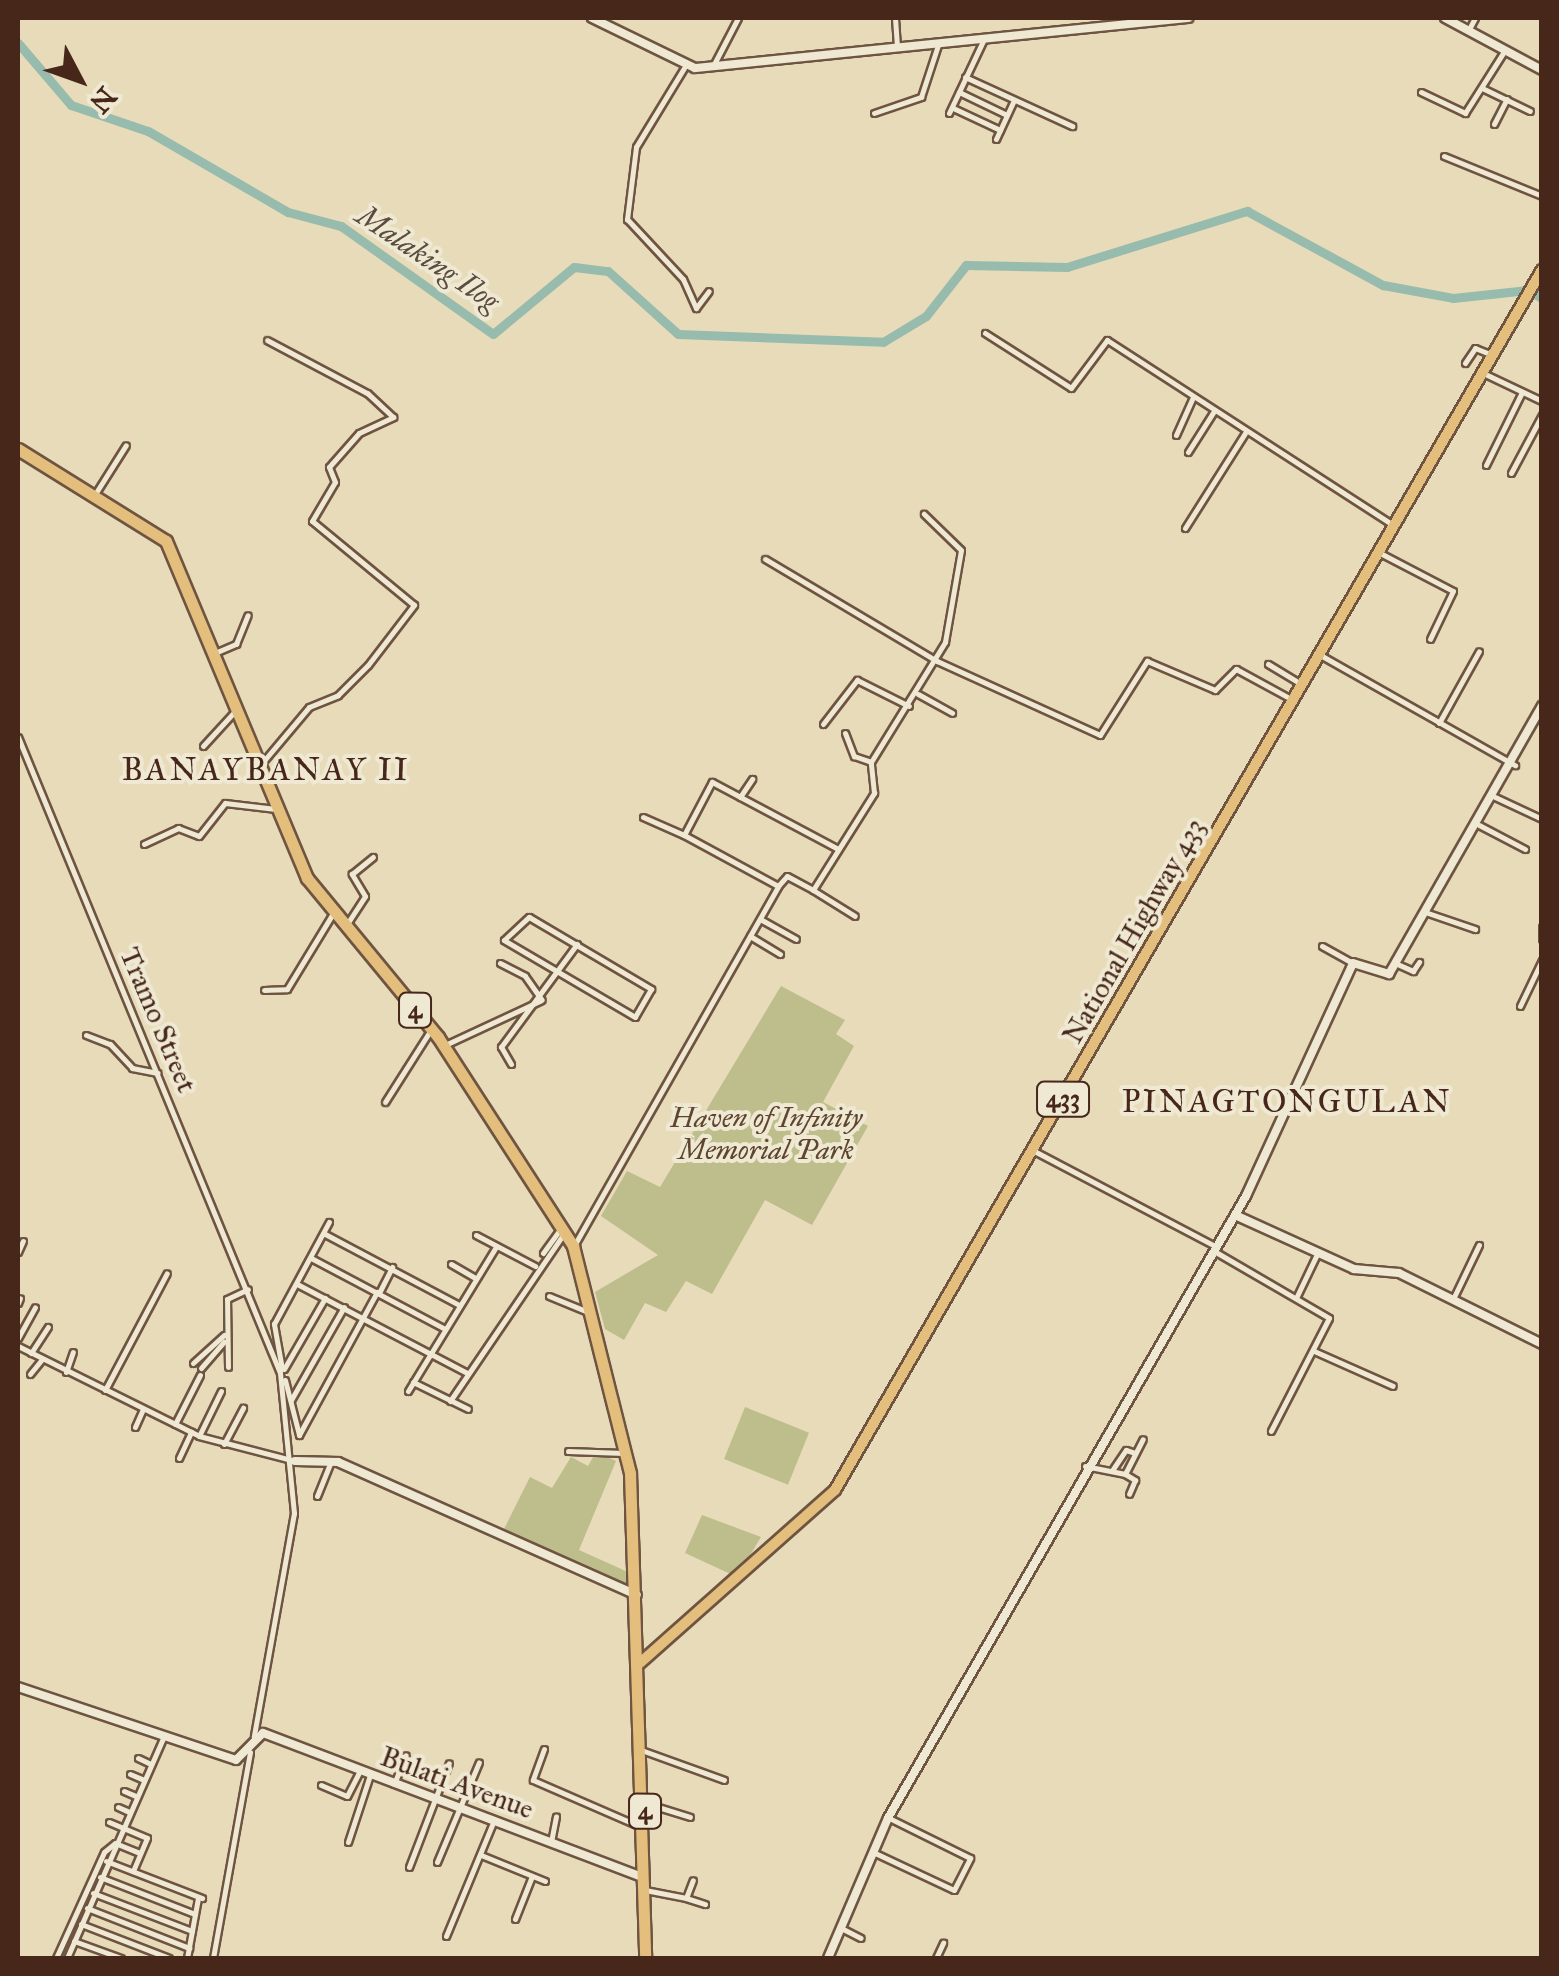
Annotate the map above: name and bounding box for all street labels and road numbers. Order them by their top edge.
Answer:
street label: National Highway 433 [1056,812,1212,1050]
street label: Tramo Street [112,942,204,1098]
road number: 4 [398,990,432,1030]
road number: 433 [1036,1079,1090,1119]
street label: Bulati Avenue [376,1740,538,1826]
road number: 4 [628,1791,662,1831]

